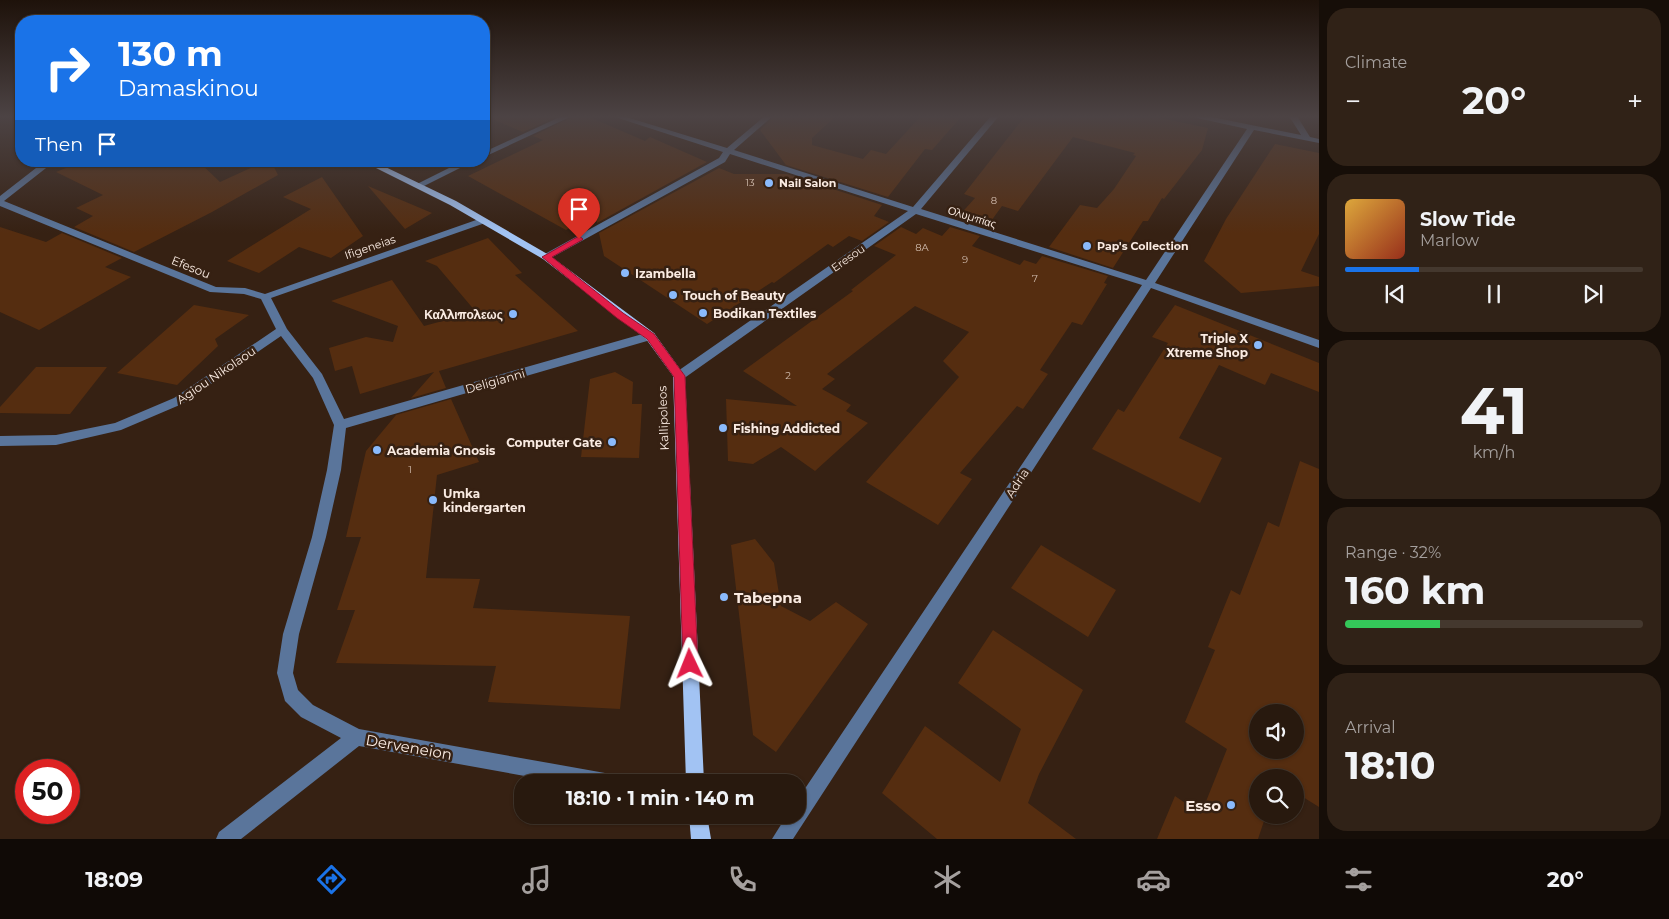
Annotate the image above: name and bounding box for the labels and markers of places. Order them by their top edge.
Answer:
place label: Nail Salon [779,176,836,190]
marker: Nail Salon [763,177,775,189]
pin [558,188,600,239]
place label: Pap's Collection [1097,239,1189,253]
marker: Pap's Collection [1081,240,1093,252]
place label: Izambella [635,266,696,281]
marker: Izambella [619,267,631,279]
place label: Touch of Beauty [683,288,786,303]
marker: Touch of Beauty [667,289,679,301]
place label: Bodikan Textiles [713,306,817,321]
place label: Καλλιπολεως [424,307,503,322]
marker: Bodikan Textiles [697,307,709,319]
marker: Καλλιπολεως [507,308,519,320]
place label: Triple X Xtreme Shop [1166,331,1248,360]
marker: Triple X Xtreme Shop [1252,339,1264,351]
place label: Fishing Addicted [733,421,840,436]
marker: Fishing Addicted [717,422,729,434]
place label: Computer Gate [506,435,602,450]
marker: Computer Gate [606,436,618,448]
place label: Academia Gnosis [386,443,496,458]
marker: Academia Gnosis [371,444,383,456]
place label: Umka kindergarten [443,486,526,515]
marker: Umka kindergarten [427,494,439,506]
place label: Tabepna [734,588,802,607]
marker: Tabepna [718,591,730,603]
place label: Esso [1185,796,1221,815]
marker: Esso [1225,799,1237,811]

